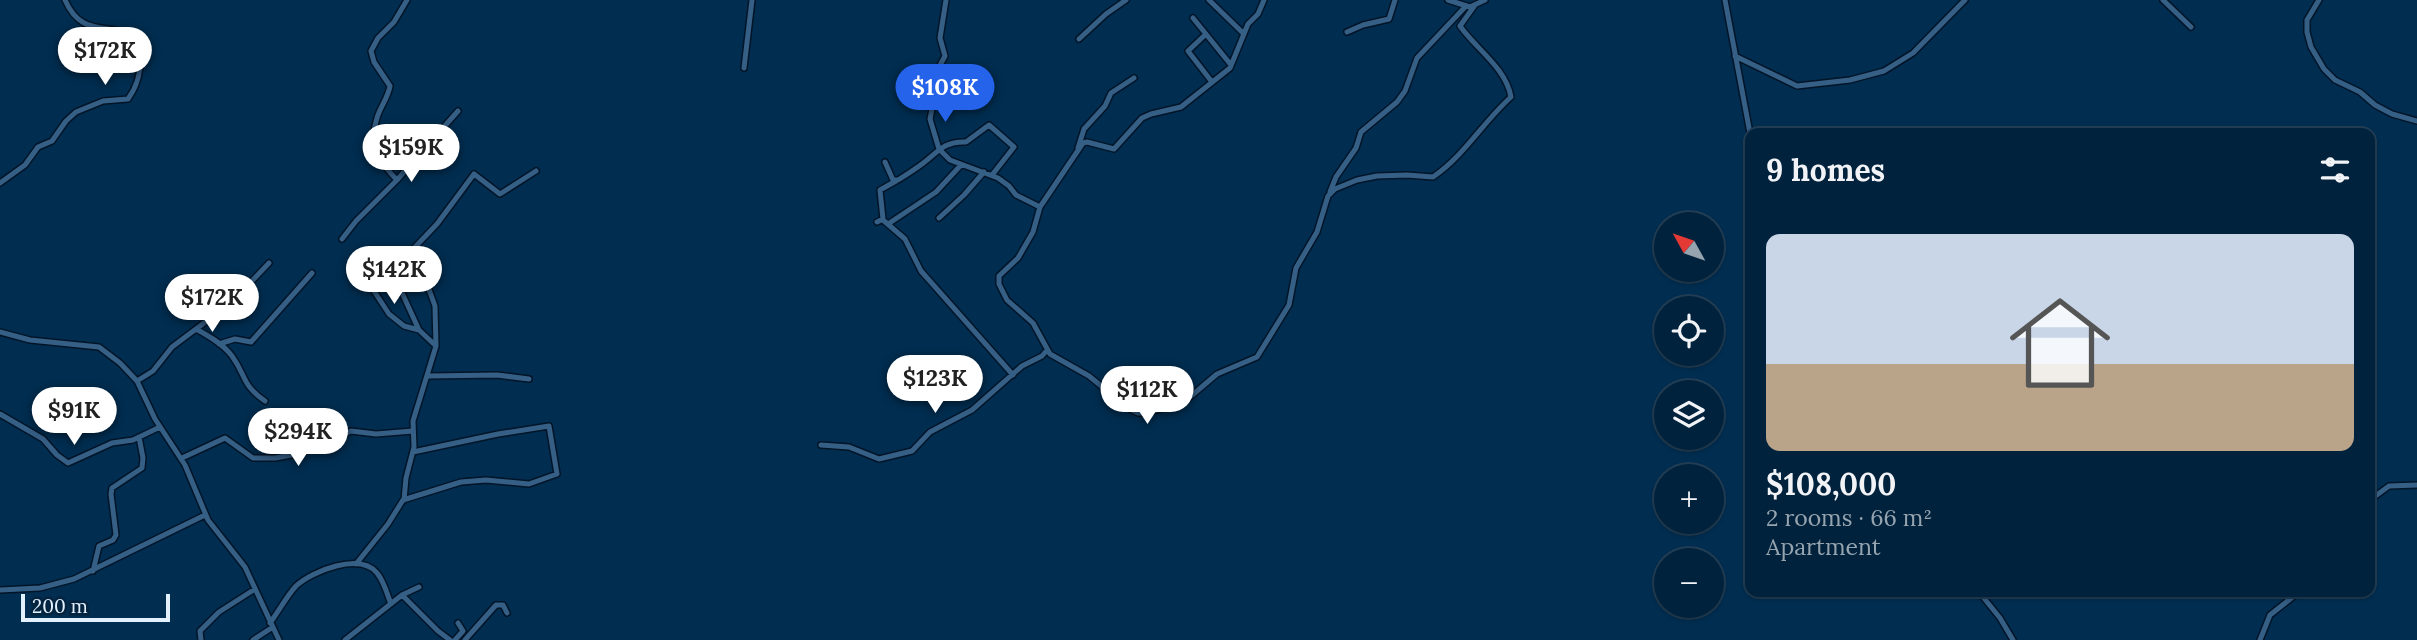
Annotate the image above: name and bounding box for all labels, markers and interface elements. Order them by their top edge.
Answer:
pin: $172K [56,28,154,87]
text: $172K [74,35,136,64]
pin: $108K [896,64,994,124]
text: $108K [911,72,979,101]
pin: $159K [362,124,460,184]
text: $159K [379,132,443,161]
text: 9 homes [1766,151,1885,189]
icon: filters [2316,151,2354,189]
north arrow [1654,212,1724,282]
map controls [1654,212,1724,618]
pin: $142K [345,246,443,306]
text: $142K [362,254,426,283]
pin: $172K [163,274,261,334]
icon: home [1997,280,2123,406]
text: $172K [181,282,243,311]
button: locate [1654,296,1724,366]
pin: $123K [886,356,984,415]
text: $123K [903,363,967,392]
pin: $112K [1098,366,1196,426]
text: $112K [1117,374,1177,403]
button: layers [1654,380,1724,450]
pin: $91K [33,388,115,447]
text: $91K [48,395,100,424]
pin: $294K [249,408,347,468]
text: $294K [264,416,332,445]
button: + [1654,464,1724,534]
text: $108,000 [1766,465,1896,503]
text: 2 rooms · 66 m² [1766,503,1932,532]
text: Apartment [1766,532,1881,561]
button: − [1654,548,1724,618]
scale bar [21,591,170,623]
text: 200 m [32,594,88,618]

